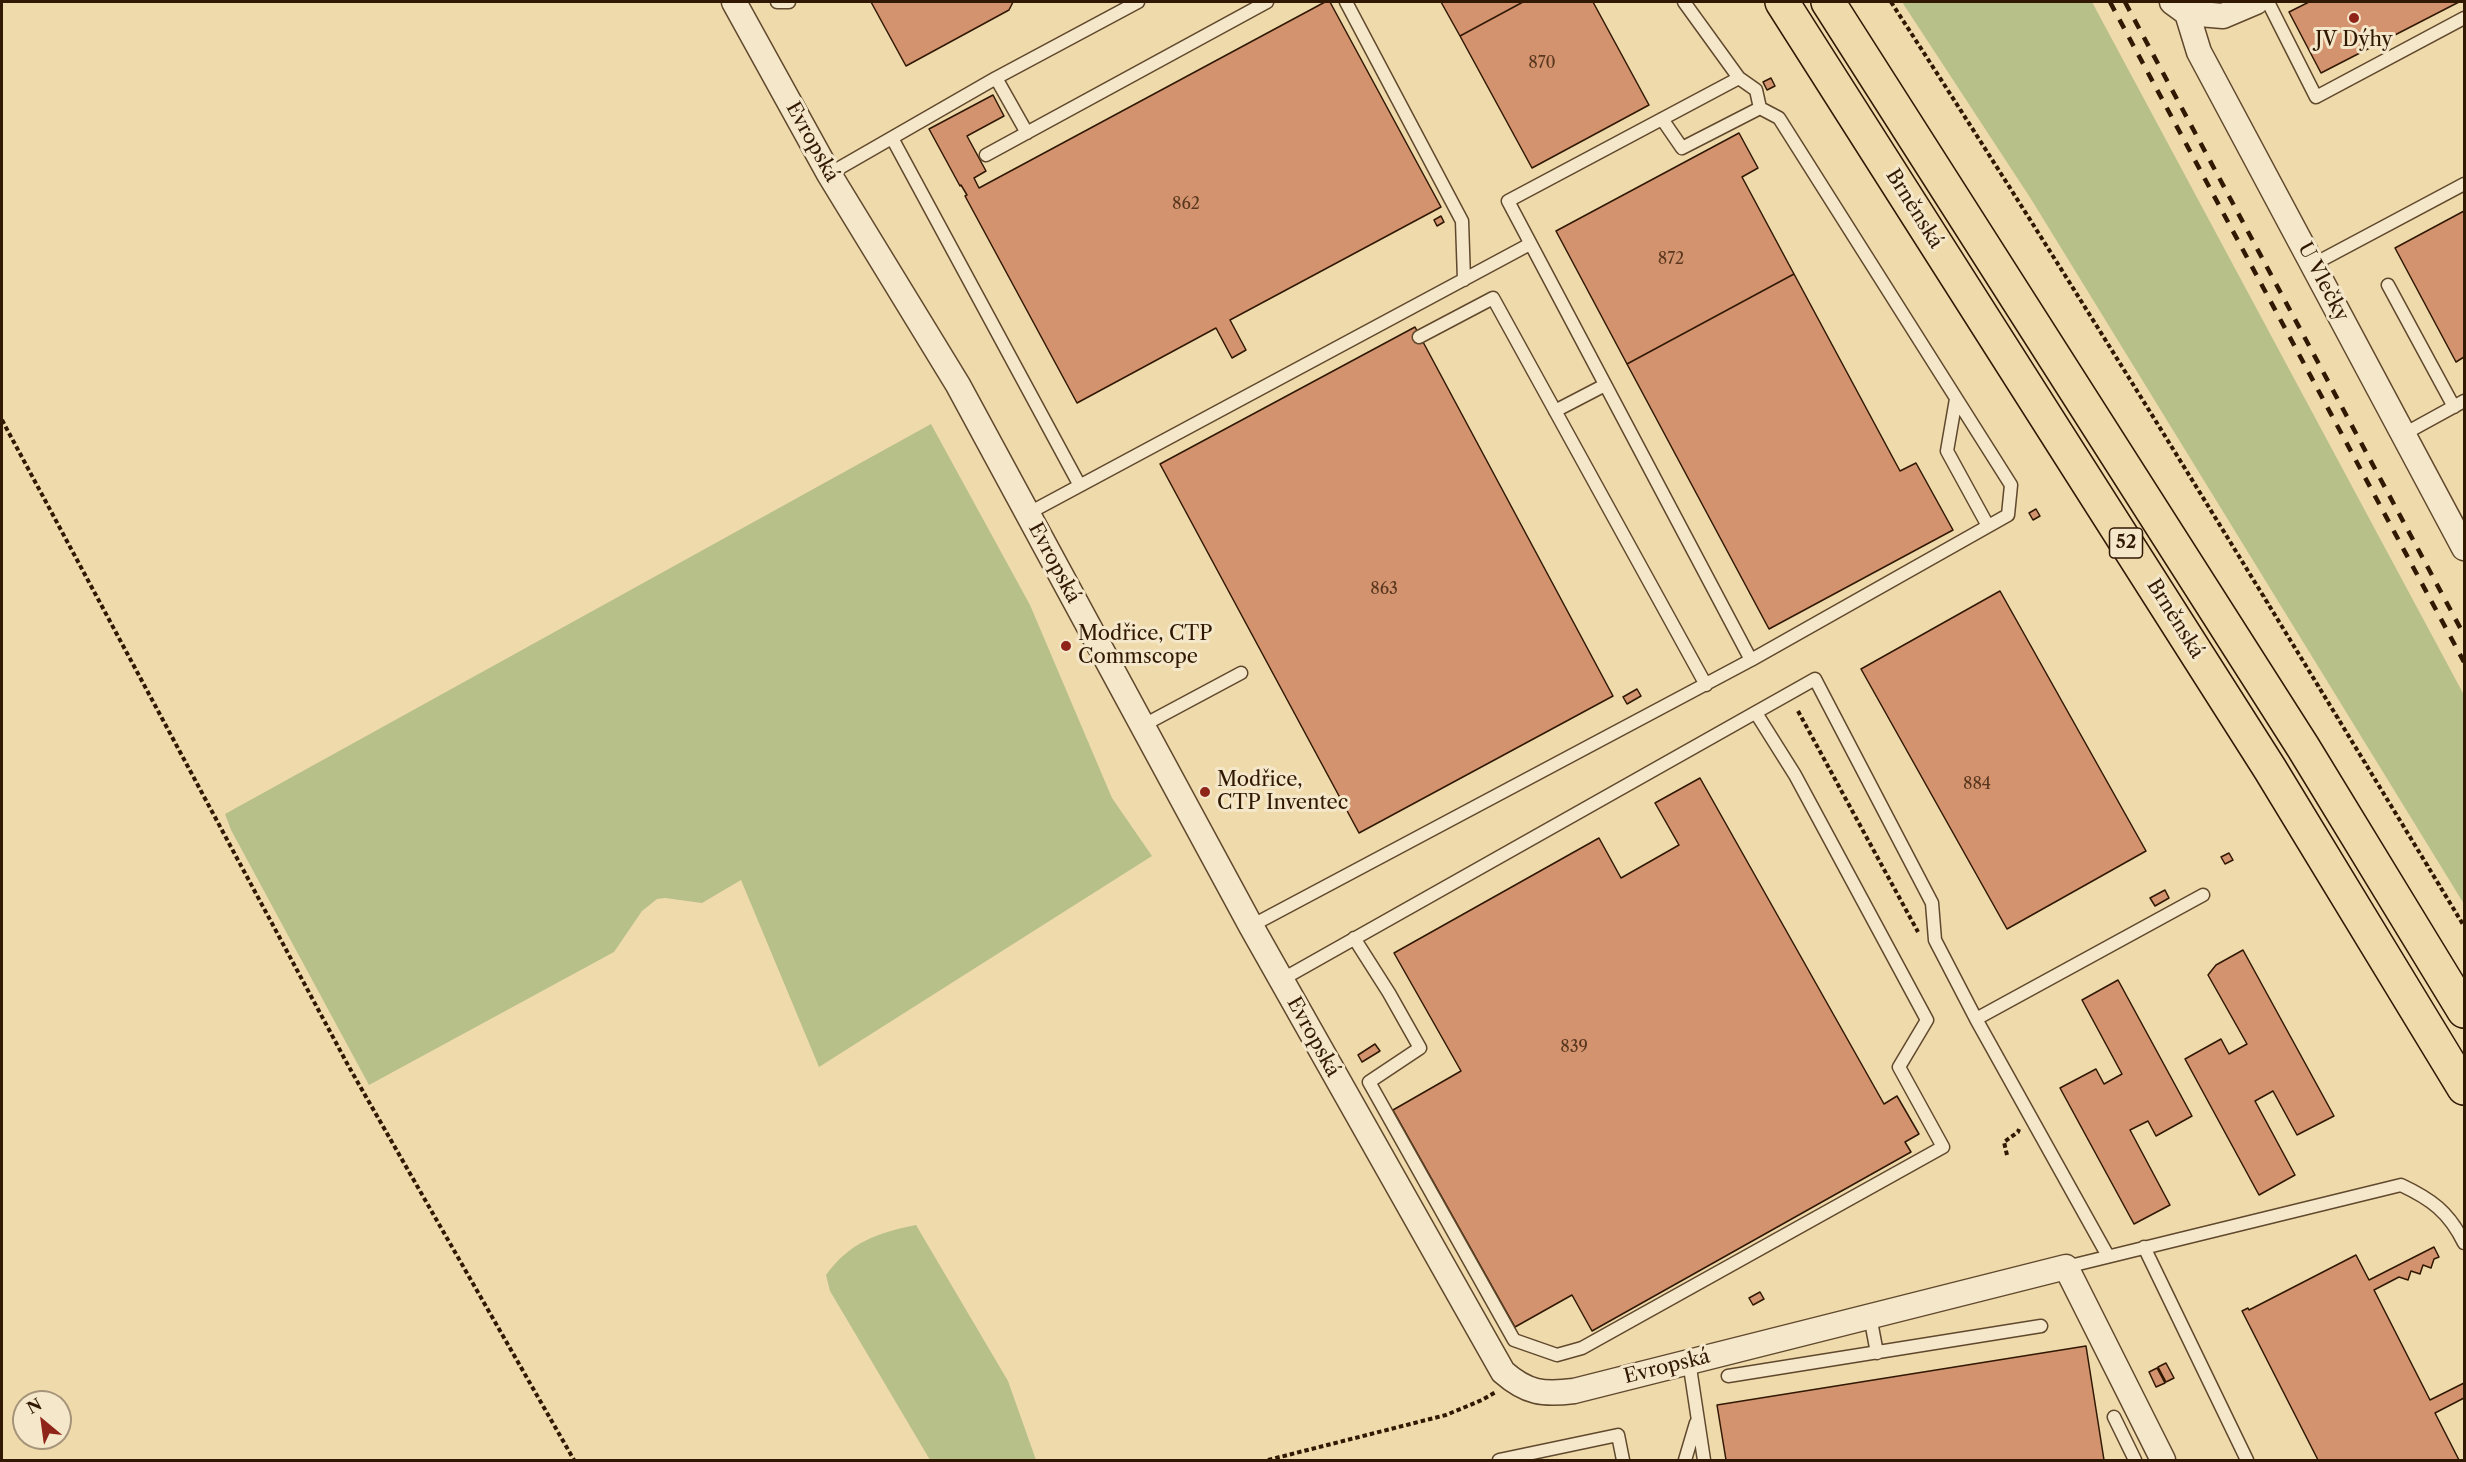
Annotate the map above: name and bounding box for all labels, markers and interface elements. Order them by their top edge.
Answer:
marker: JV Dýhy [2347,11,2361,25]
place label: JV Dýhy [2315,28,2393,52]
house number: 870 [1528,53,1556,73]
street label: Evropská [780,98,844,186]
street label: Brněnská [1880,165,1948,253]
house number: 862 [1172,194,1200,214]
street label: U Vlečky [2292,238,2354,326]
house number: 872 [1658,249,1684,269]
street label: Evropská [1023,519,1085,607]
road number: 52 [2110,528,2142,558]
street label: Brněnská [2141,575,2209,663]
house number: 863 [1370,579,1398,599]
place label: Modřice, CTP Commscope [1078,622,1213,669]
marker: Modřice, CTP Commscope [1059,639,1073,653]
place label: Modřice, CTP Inventec [1217,768,1348,815]
house number: 884 [1963,774,1991,794]
marker: Modřice, CTP Inventec [1198,785,1212,799]
street label: Evropská [1281,993,1345,1081]
house number: 839 [1560,1037,1588,1057]
street label: Evropská [1622,1345,1712,1389]
north arrow [12,1390,72,1450]
text: N [23,1394,45,1418]

